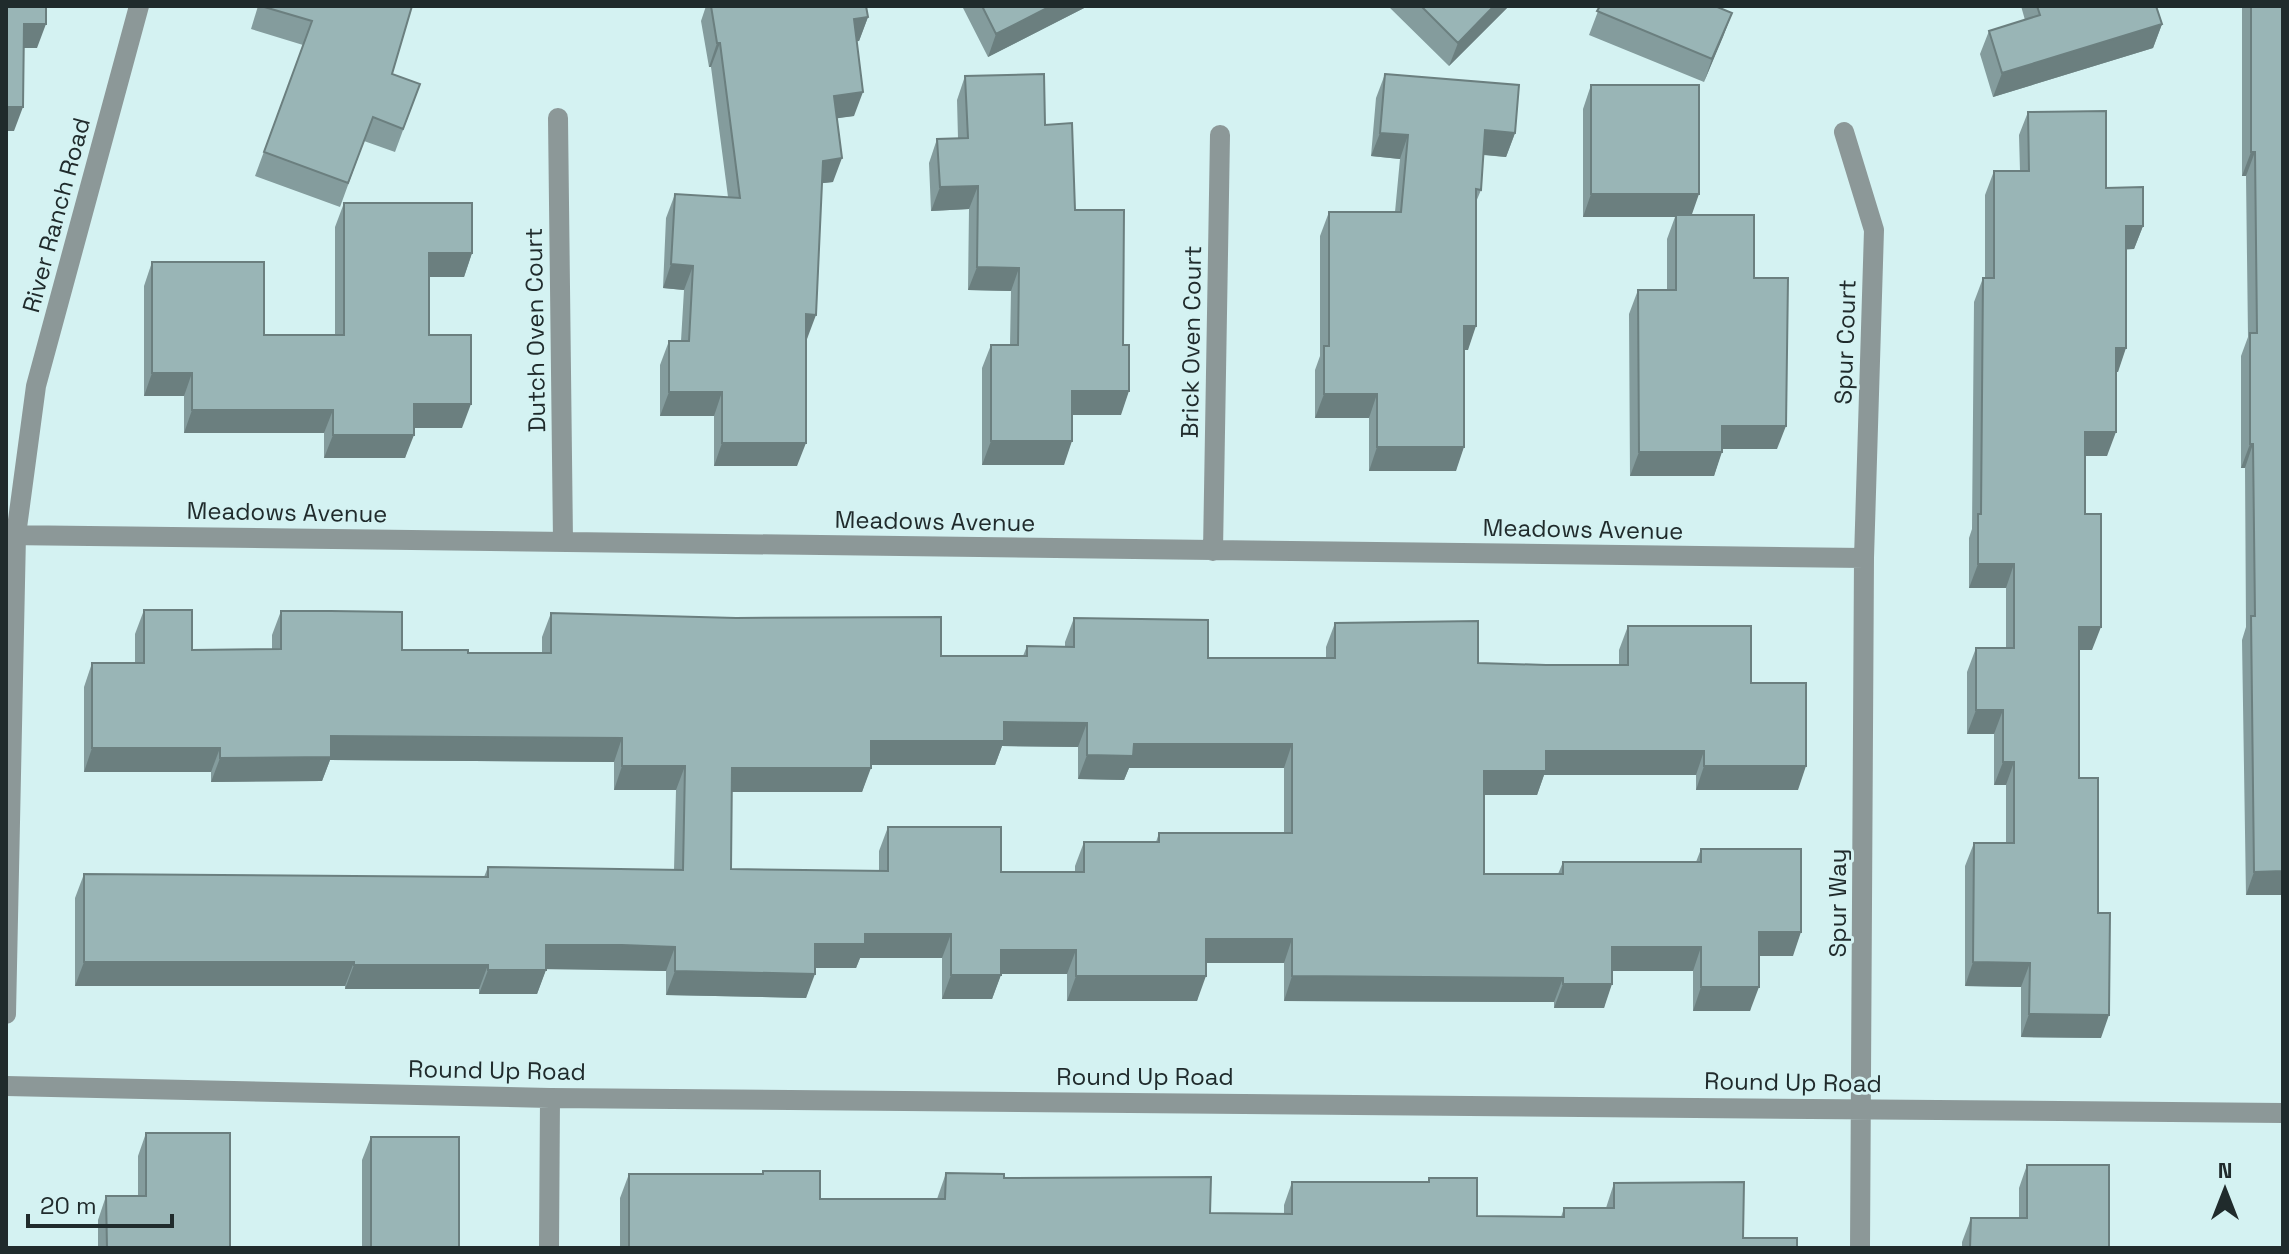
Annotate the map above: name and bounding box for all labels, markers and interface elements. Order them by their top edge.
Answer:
street label: River Ranch Road [15,114,97,316]
street label: Dutch Oven Court [518,227,552,433]
street label: Brick Oven Court [1174,245,1208,439]
street label: Spur Court [1827,279,1863,405]
street label: Meadows Avenue [186,495,388,529]
street label: Meadows Avenue [834,504,1036,538]
street label: Meadows Avenue [1482,512,1684,546]
street label: Spur Way [1822,849,1853,957]
street label: Round Up Road [408,1053,586,1087]
street label: Round Up Road [1056,1061,1234,1092]
street label: Round Up Road [1704,1065,1882,1099]
north arrow [2185,1150,2265,1230]
text: N [2218,1156,2232,1184]
scale bar [28,1178,172,1228]
text: 20 m [40,1190,97,1221]

